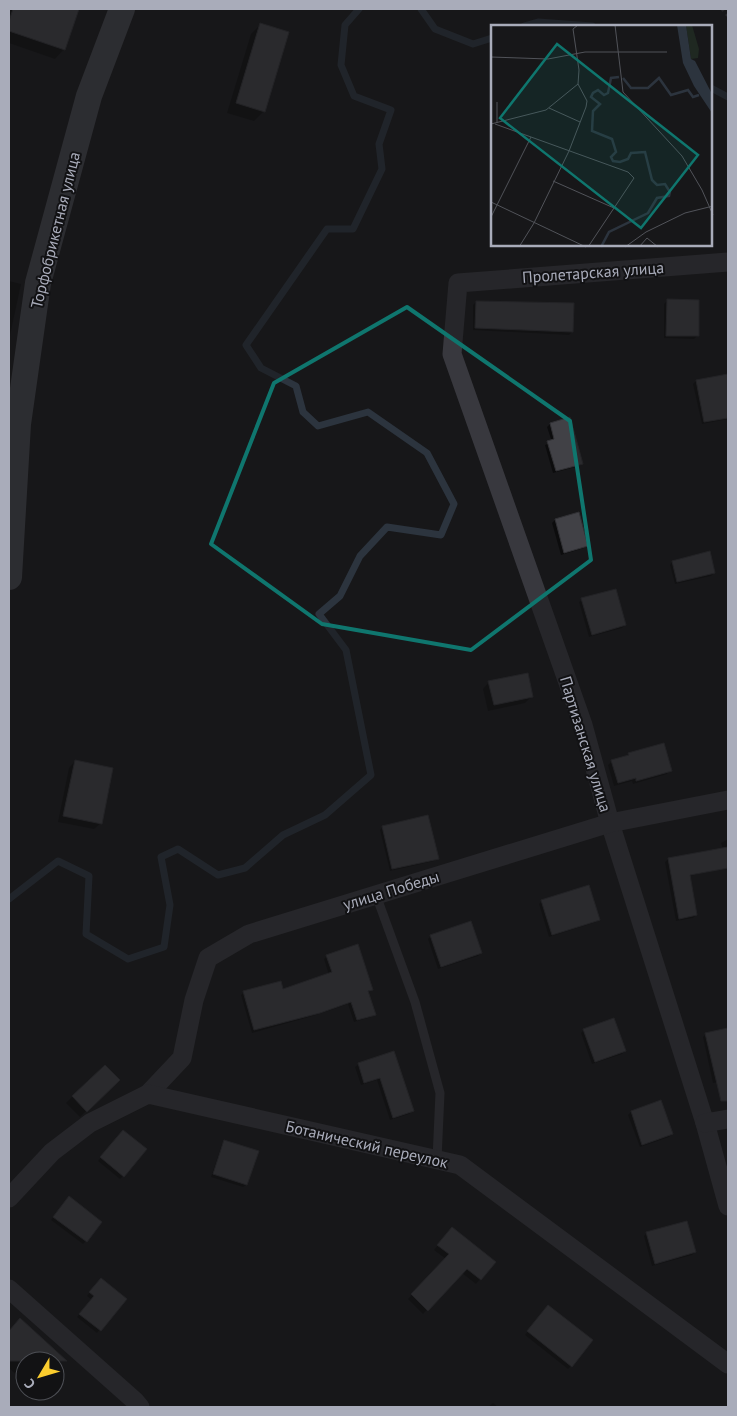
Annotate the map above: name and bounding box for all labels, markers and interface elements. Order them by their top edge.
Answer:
inset map [491,25,712,246]
street label: Торфобрикетная улица [26,150,84,310]
street label: Пролетарская улица [521,257,665,287]
street label: Партизанская улица [556,674,616,814]
street label: улица Победы [340,866,442,914]
street label: Ботанический переулок [284,1116,450,1172]
north arrow [15,1351,65,1401]
text: С [20,1375,39,1393]

